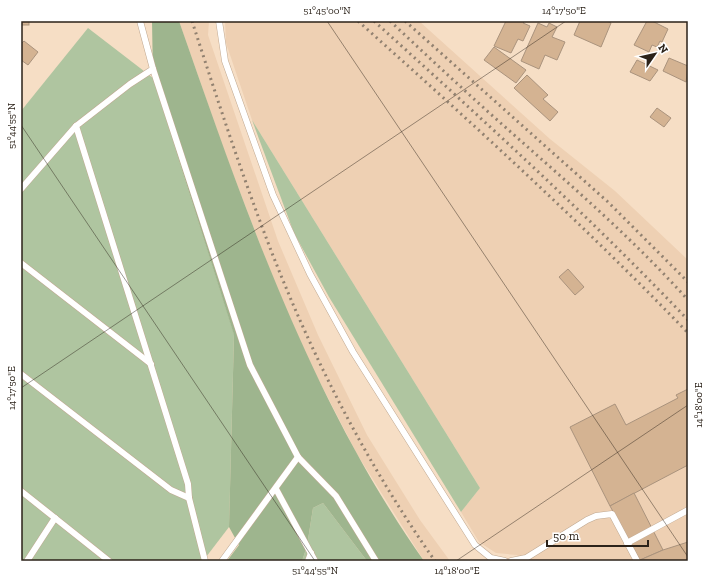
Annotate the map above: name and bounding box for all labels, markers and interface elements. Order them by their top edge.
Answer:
text: 51°45'00"N [303,5,351,17]
text: 14°17'50"E [542,5,586,17]
north arrow [635,34,675,74]
text: N [655,42,671,56]
text: 51°44'55"N [6,102,18,149]
text: 14°17'50"E [6,366,18,410]
text: 14°18'00"E [693,382,705,428]
scale bar [547,522,648,548]
text: 50 m [553,529,580,543]
text: 51°44'55"N [292,565,339,577]
text: 14°18'00"E [434,565,480,577]

